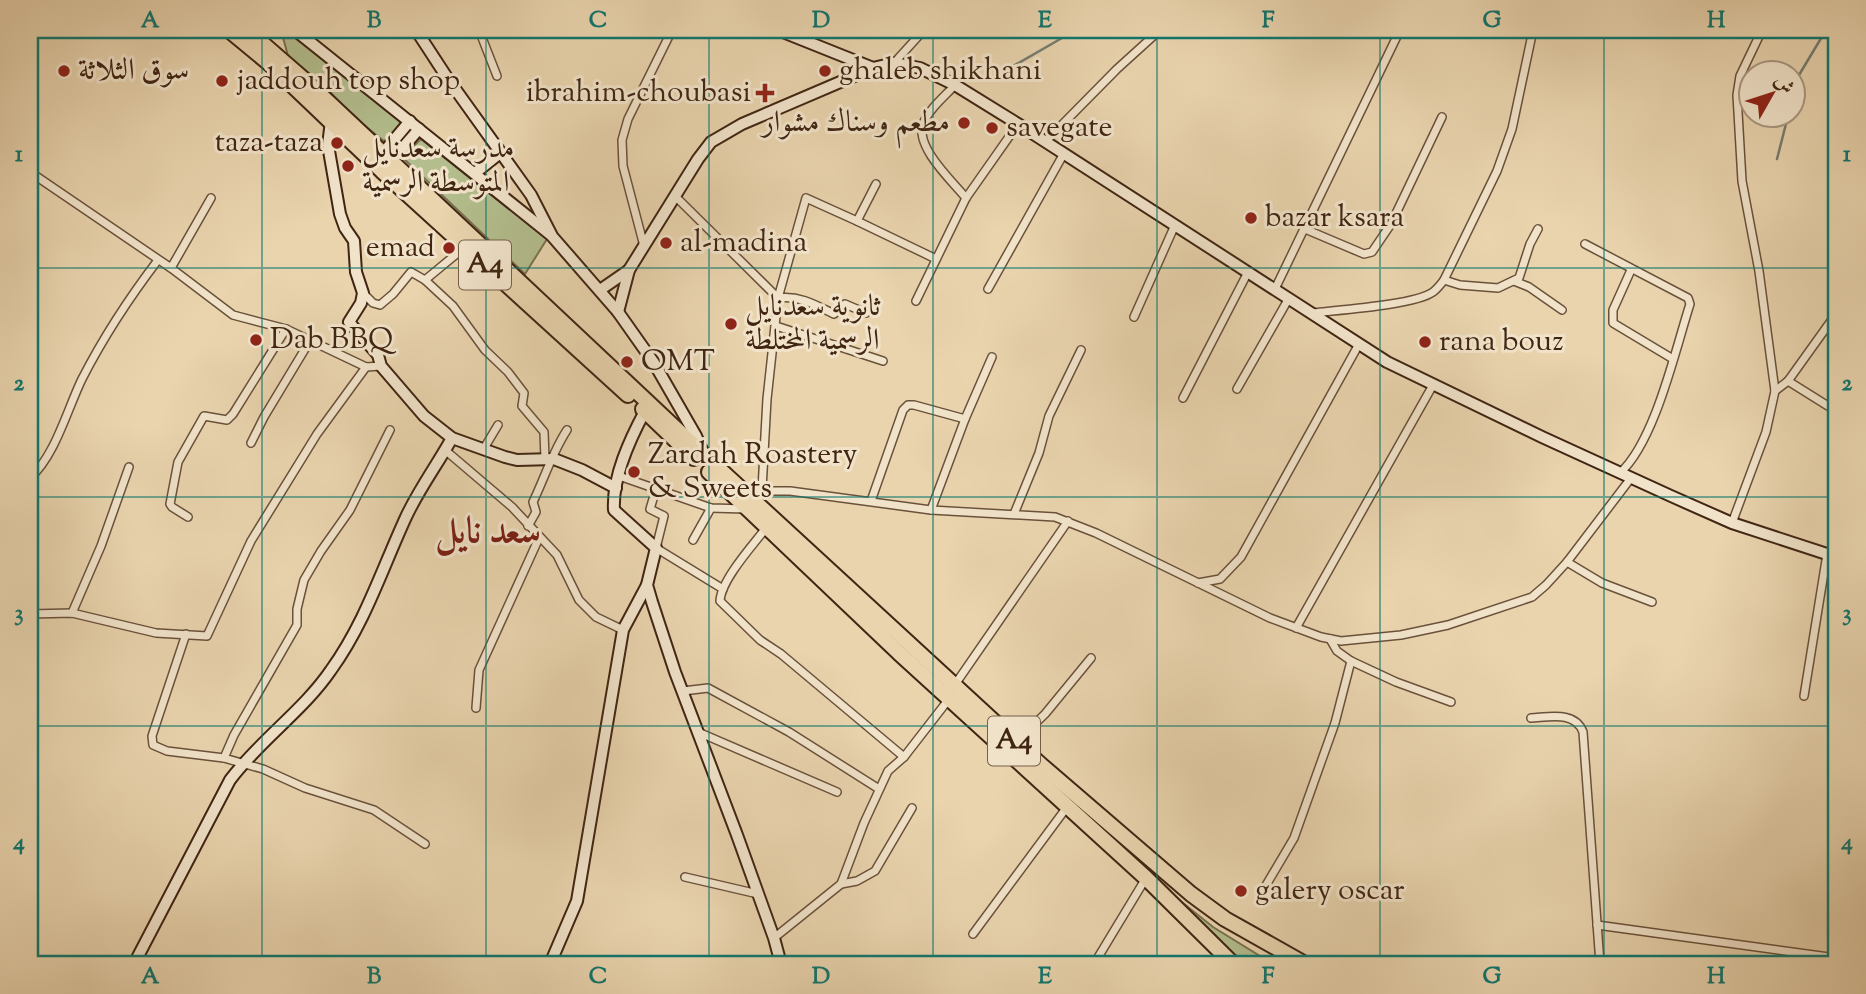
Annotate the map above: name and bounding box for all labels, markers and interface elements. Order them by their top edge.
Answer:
text: A [141,5,160,38]
text: B [367,5,382,38]
text: C [589,5,607,38]
text: D [812,5,830,38]
text: E [1038,5,1052,38]
text: F [1262,5,1275,38]
text: G [1483,5,1502,38]
text: H [1707,5,1726,38]
place label: سوق الثلاثة [78,50,189,93]
place label: ghaleb shikhani [839,50,1042,93]
place label: jaddouh top shop [236,60,460,103]
north arrow [1736,60,1806,130]
marker: سوق الثلاثة [56,63,72,79]
marker: ghaleb shikhani [817,63,833,79]
text: ش [1767,69,1800,101]
place label: ibrahim-choubasi [526,72,751,115]
marker: jaddouh top shop [214,73,230,89]
marker: ibrahim-choubasi [757,85,773,101]
place label: مطعم وسناك مشوار [759,102,950,149]
place label: savegate [1006,107,1112,150]
marker: مطعم وسناك مشوار [956,115,972,131]
marker: savegate [984,120,1000,136]
place label: taza-taza [215,122,323,165]
place label: مدرسة سعدنايل المتوسطة الرسمية [362,128,514,205]
marker: taza-taza [329,135,345,151]
text: 1 [15,139,23,172]
text: 1 [1843,139,1851,172]
marker: مدرسة سعدنايل المتوسطة الرسمية [340,158,356,174]
place label: bazar ksara [1265,197,1404,240]
marker: bazar ksara [1243,210,1259,226]
place label: al-madina [680,222,808,265]
place label: emad [366,227,435,270]
marker: al-madina [658,235,674,251]
marker: emad [441,240,457,256]
road number: A4 [459,240,511,290]
place label: ثانوية سعدنايل الرسمية المختلطة [745,286,881,363]
marker: ثانوية سعدنايل الرسمية المختلطة [723,316,739,332]
place label: Dab BBQ [270,319,397,362]
place label: rana bouz [1439,321,1563,364]
marker: Dab BBQ [248,332,264,348]
marker: rana bouz [1417,334,1433,350]
place label: OMT [641,341,715,384]
marker: OMT [619,354,635,370]
text: 2 [14,368,25,401]
text: 2 [1842,368,1853,401]
place label: Zardah Roastery & Sweets [648,434,858,511]
marker: Zardah Roastery & Sweets [626,464,642,480]
district label: سعد نايل [435,506,541,560]
text: 3 [14,598,24,631]
text: 3 [1842,598,1852,631]
road number: A4 [988,716,1040,766]
text: 4 [12,827,25,860]
text: 4 [1840,827,1853,860]
place label: galery oscar [1255,870,1405,913]
marker: galery oscar [1233,883,1249,899]
text: A [141,961,160,994]
text: B [367,961,382,994]
text: C [589,961,607,994]
text: D [812,961,830,994]
text: E [1038,961,1052,994]
text: F [1262,961,1275,994]
text: G [1483,961,1502,994]
text: H [1707,961,1726,994]

